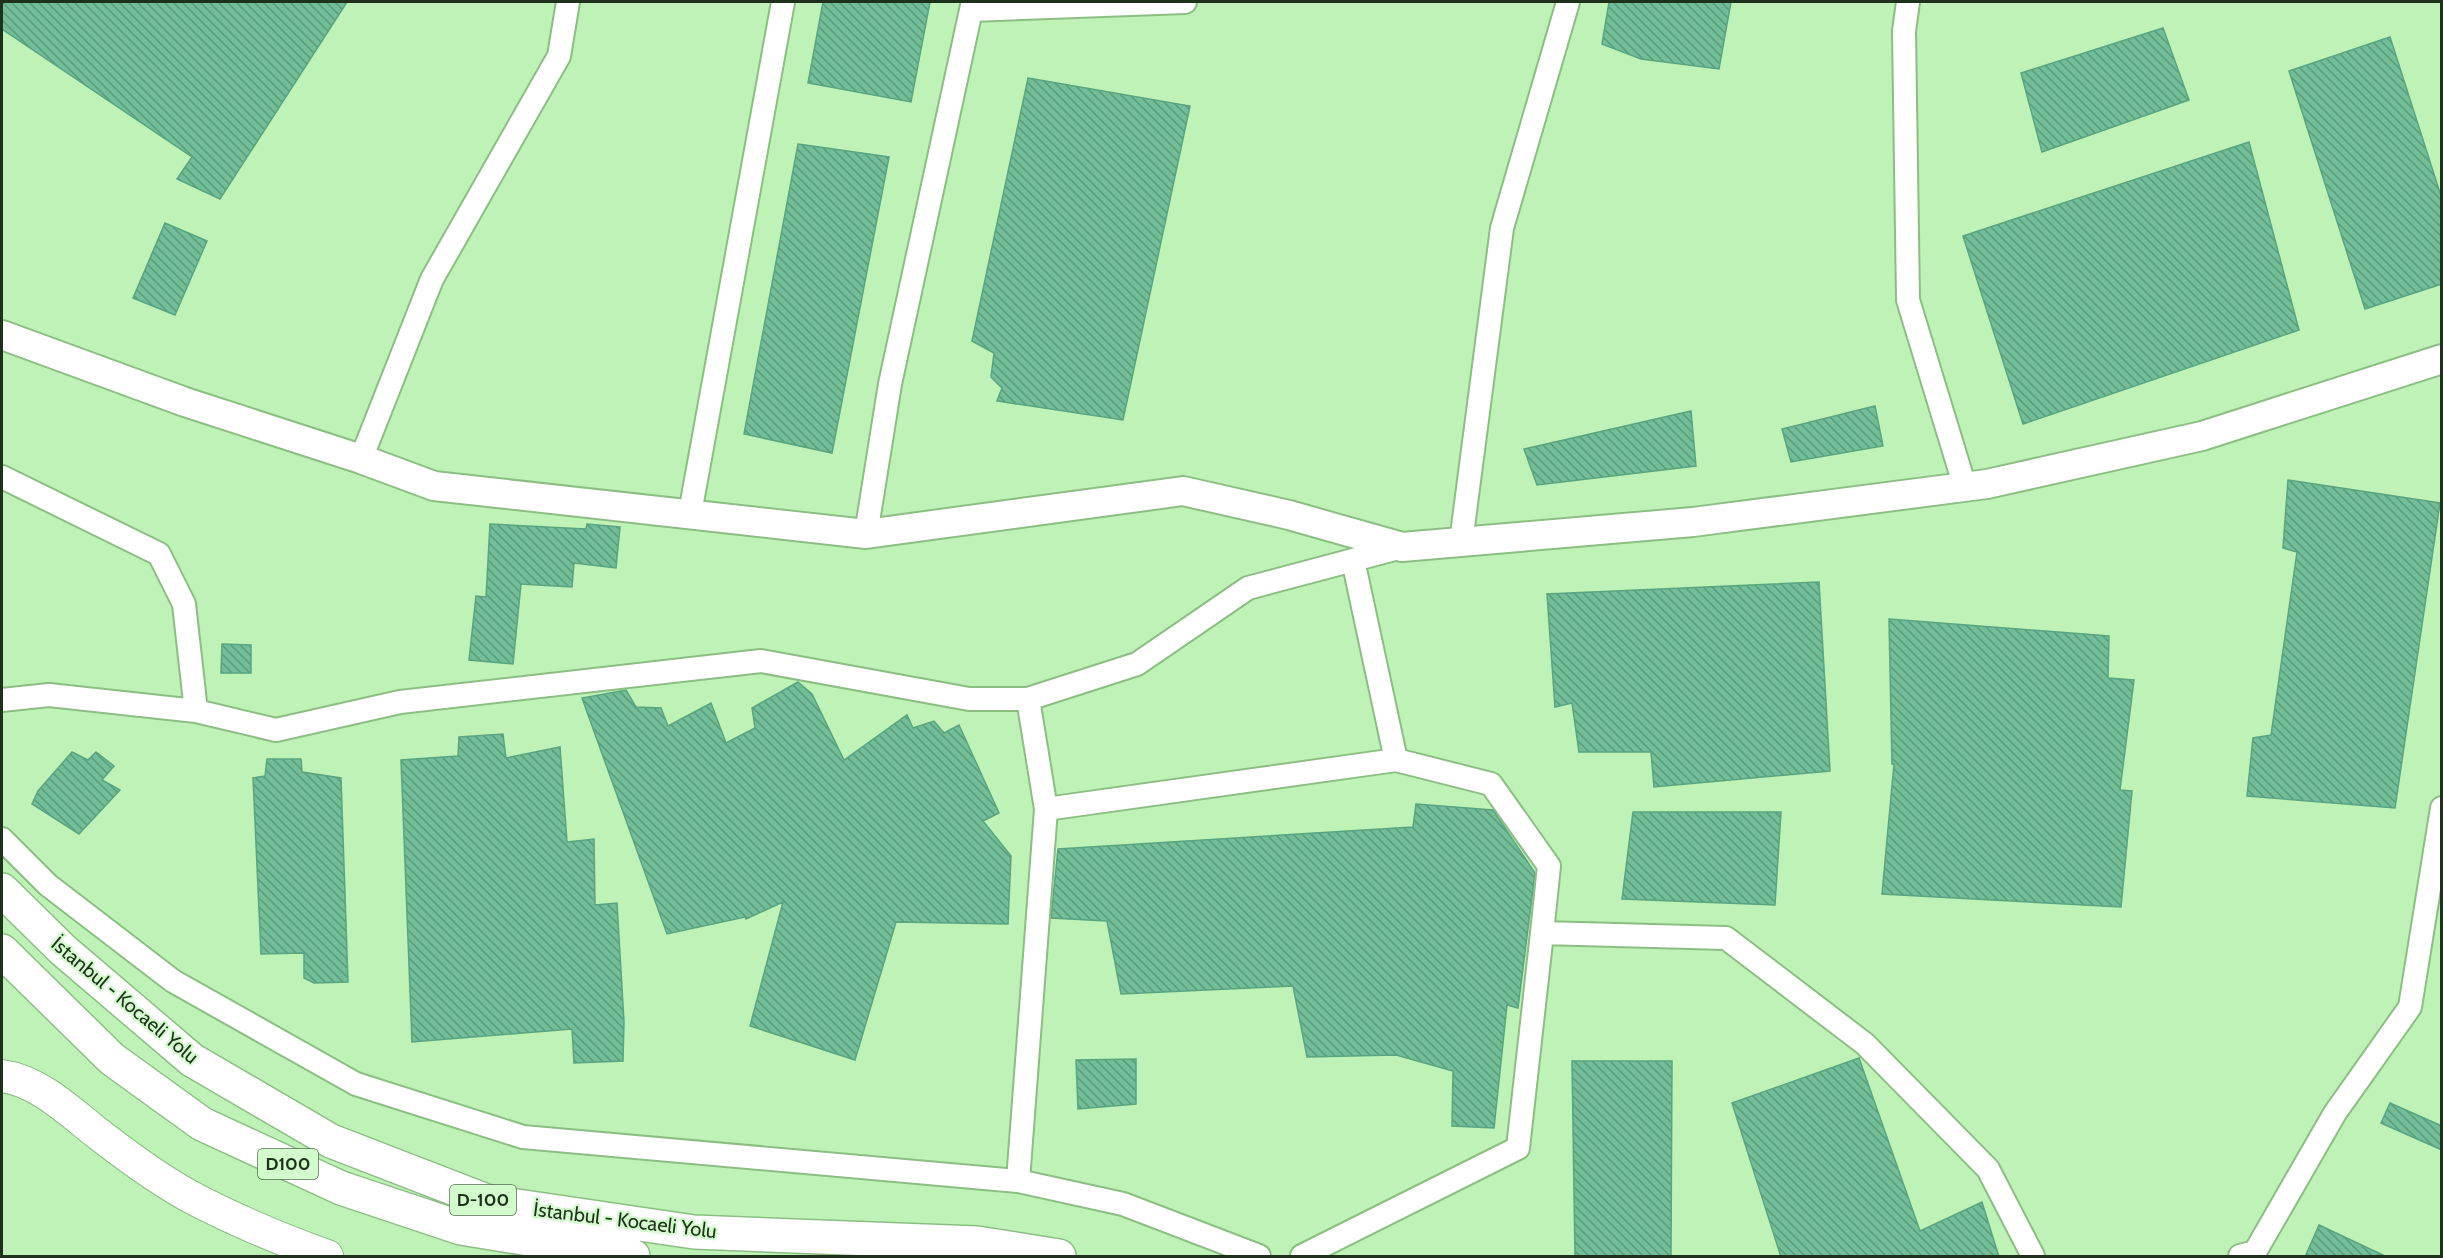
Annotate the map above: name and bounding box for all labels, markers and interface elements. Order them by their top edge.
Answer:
street label: İstanbul - Kocaeli Yolu [47,931,203,1069]
road number: D100 [258,1149,318,1179]
road number: D-100 [450,1185,516,1215]
street label: İstanbul - Kocaeli Yolu [532,1197,718,1243]

